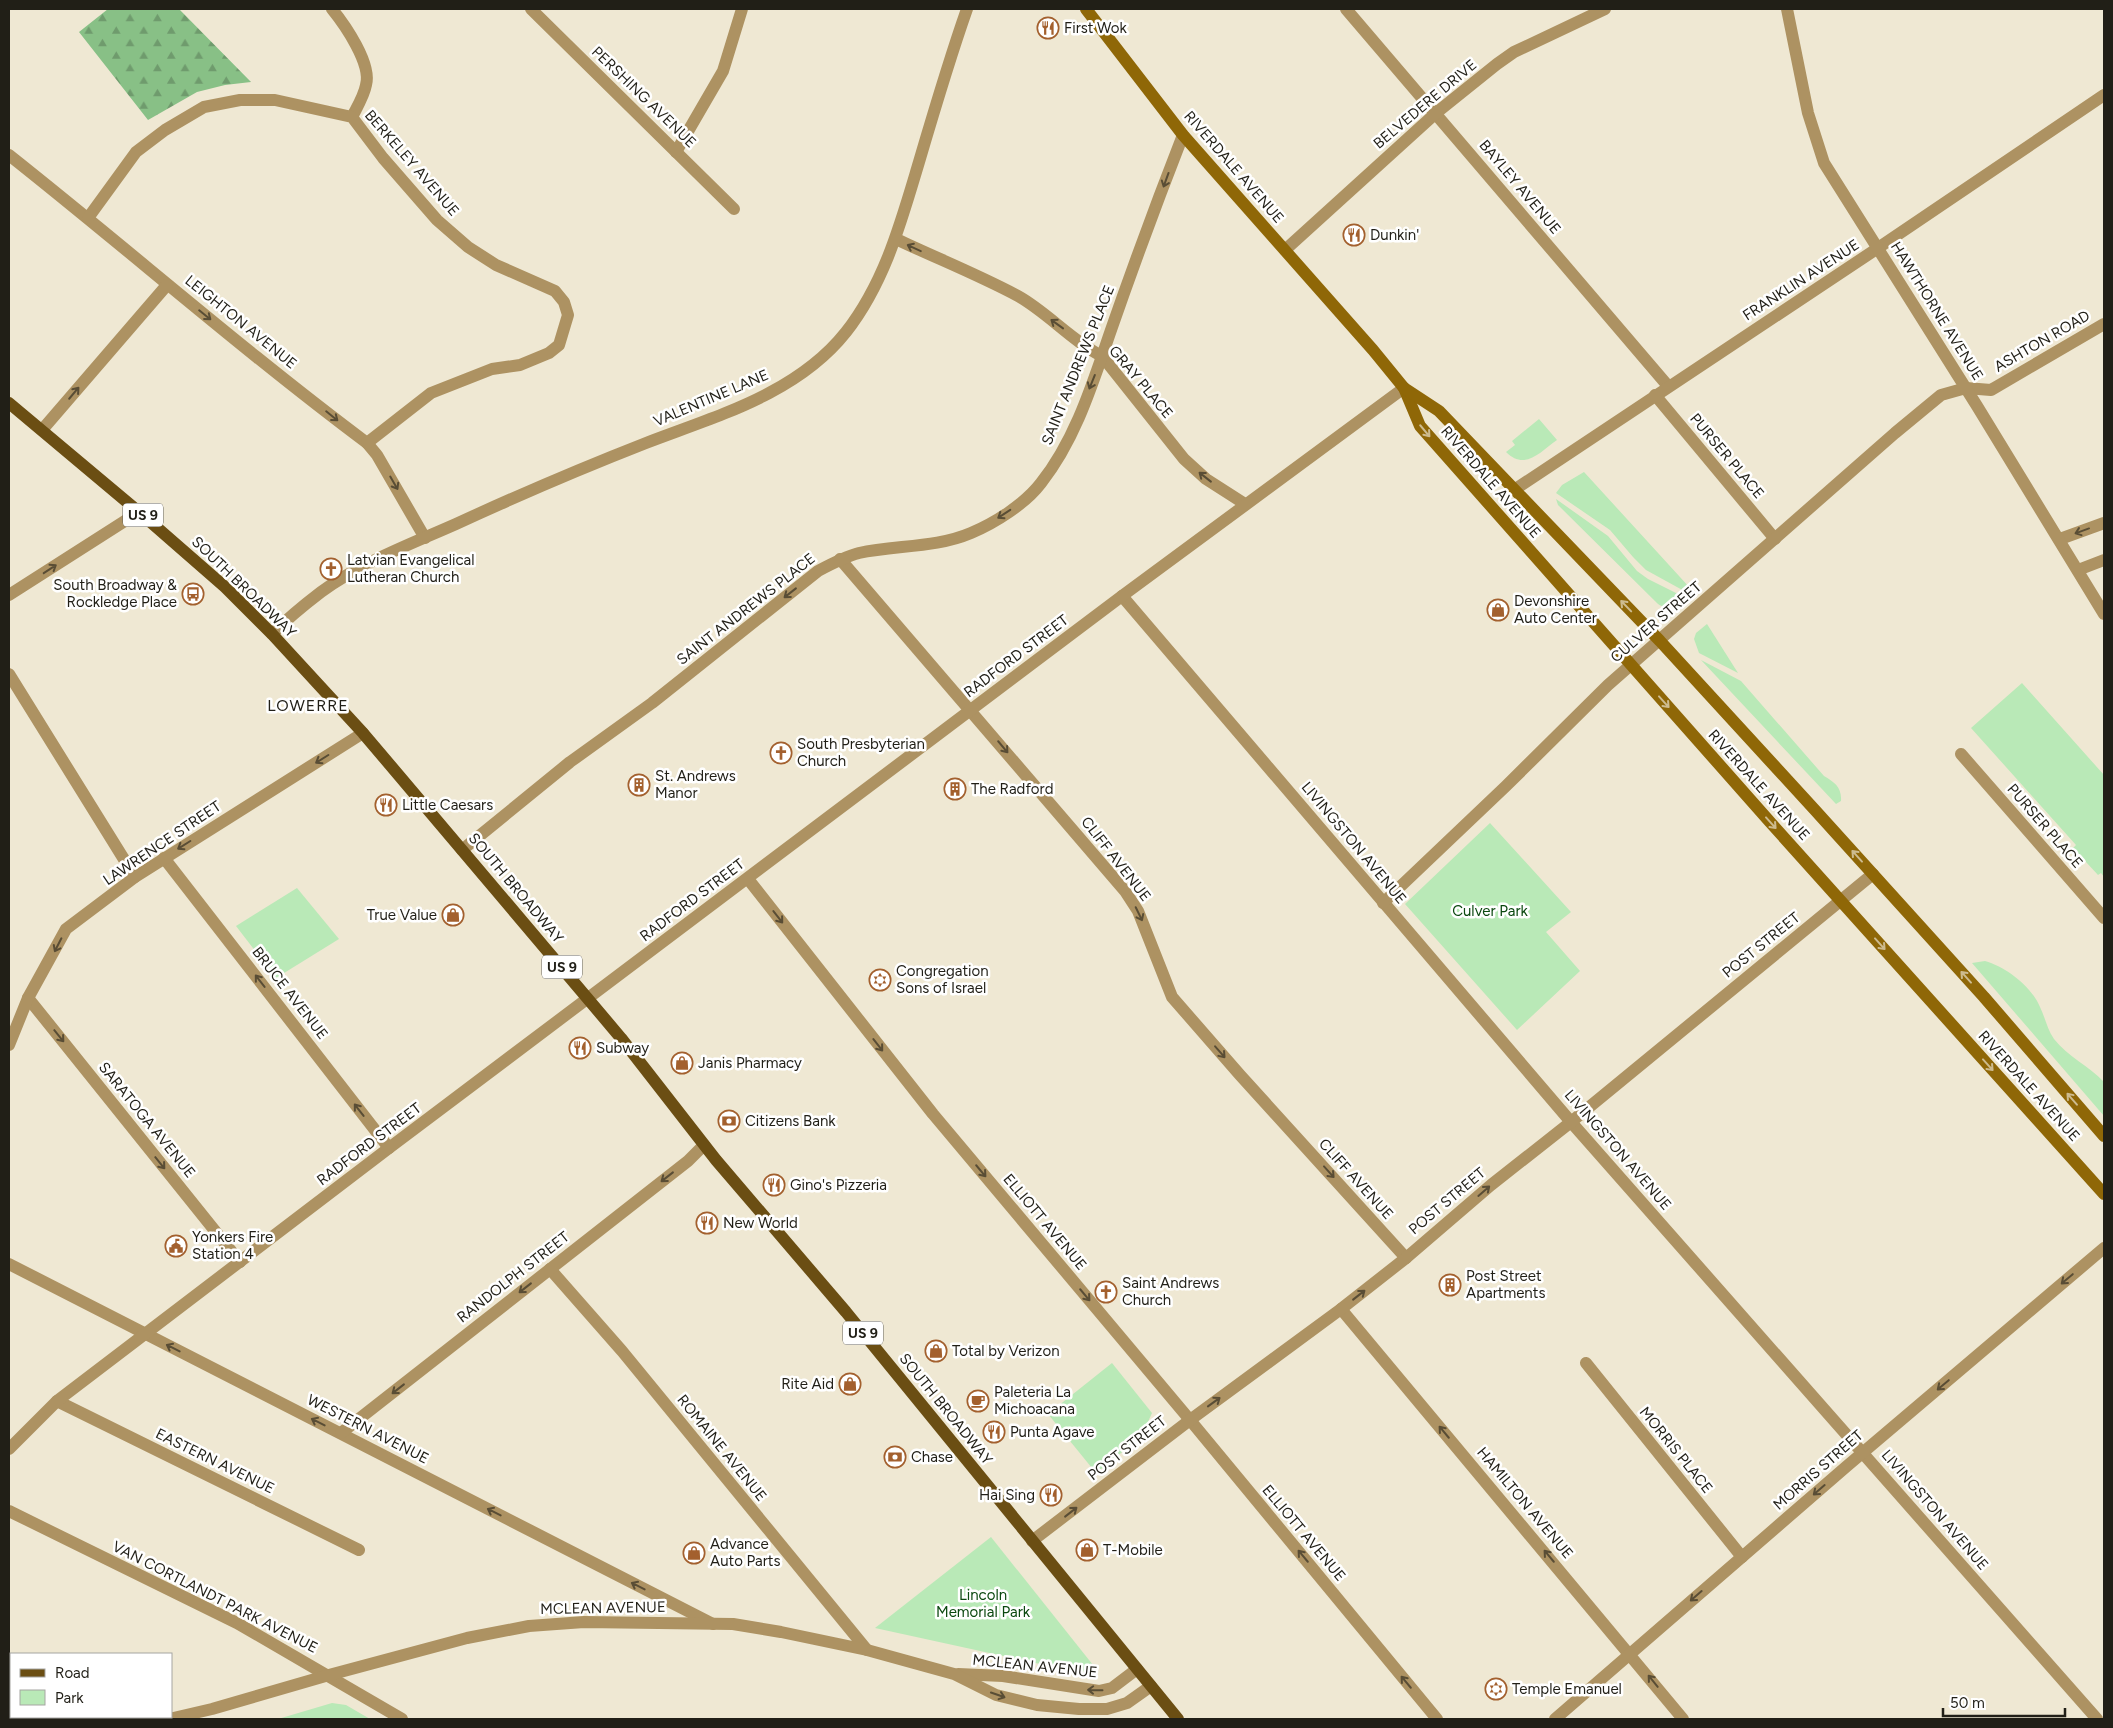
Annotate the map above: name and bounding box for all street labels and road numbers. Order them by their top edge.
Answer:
street label: PERSHING AVENUE [588,43,700,151]
street label: BELVEDERE DRIVE [1370,56,1480,152]
street label: BERKELEY AVENUE [361,106,463,220]
street label: RIVERDALE AVENUE [1180,107,1288,227]
street label: BAYLEY AVENUE [1475,136,1565,238]
street label: FRANKLIN AVENUE [1739,236,1863,324]
street label: HAWTHORNE AVENUE [1887,238,1987,384]
street label: LEIGHTON AVENUE [182,271,300,373]
street label: SAINT ANDREWS PLACE [1038,282,1118,448]
street label: ASHTON ROAD [1991,306,2093,376]
street label: GRAY PLACE [1105,342,1177,422]
street label: VALENTINE LANE [651,366,771,430]
street label: PURSER PLACE [1686,410,1768,502]
street label: RIVERDALE AVENUE [1437,422,1545,542]
road number: US 9 [123,504,163,526]
street label: SOUTH BROADWAY [188,533,300,641]
street label: SAINT ANDREWS PLACE [673,549,819,669]
street label: CULVER STREET [1607,577,1706,666]
street label: RADFORD STREET [960,610,1072,701]
street label: RIVERDALE AVENUE [1705,726,1813,844]
street label: LIVINGSTON AVENUE [1298,778,1410,908]
street label: PURSER PLACE [2003,780,2087,872]
street label: LAWRENCE STREET [100,797,225,889]
street label: CLIFF AVENUE [1077,813,1155,905]
street label: SOUTH BROADWAY [465,829,567,947]
street label: RADFORD STREET [636,854,748,945]
street label: POST STREET [1719,908,1804,982]
street label: BRUCE AVENUE [248,943,332,1043]
road number: US 9 [542,956,582,979]
street label: RIVERDALE AVENUE [1975,1027,2083,1145]
street label: SARATOGA AVENUE [95,1058,199,1182]
street label: LIVINGSTON AVENUE [1561,1086,1675,1214]
street label: RADFORD STREET [313,1098,425,1189]
street label: CLIFF AVENUE [1315,1135,1397,1223]
street label: POST STREET [1405,1163,1490,1238]
street label: ELLIOTT AVENUE [999,1170,1091,1274]
street label: RANDOLPH STREET [453,1227,573,1326]
road number: US 9 [843,1322,883,1345]
street label: SOUTH BROADWAY [896,1350,996,1468]
street label: WESTERN AVENUE [304,1391,432,1467]
street label: ROMAINE AVENUE [673,1391,771,1505]
street label: MORRIS PLACE [1636,1403,1716,1497]
street label: POST STREET [1084,1411,1170,1484]
street label: EASTERN AVENUE [153,1424,277,1498]
street label: MORRIS STREET [1769,1426,1867,1514]
street label: HAMILTON AVENUE [1473,1444,1577,1562]
street label: LIVINGSTON AVENUE [1878,1446,1992,1574]
street label: ELLIOTT AVENUE [1258,1481,1350,1585]
street label: VAN CORTLANDT PARK AVENUE [109,1537,321,1657]
street label: MCLEAN AVENUE [540,1598,666,1618]
street label: MCLEAN AVENUE [972,1650,1098,1682]

